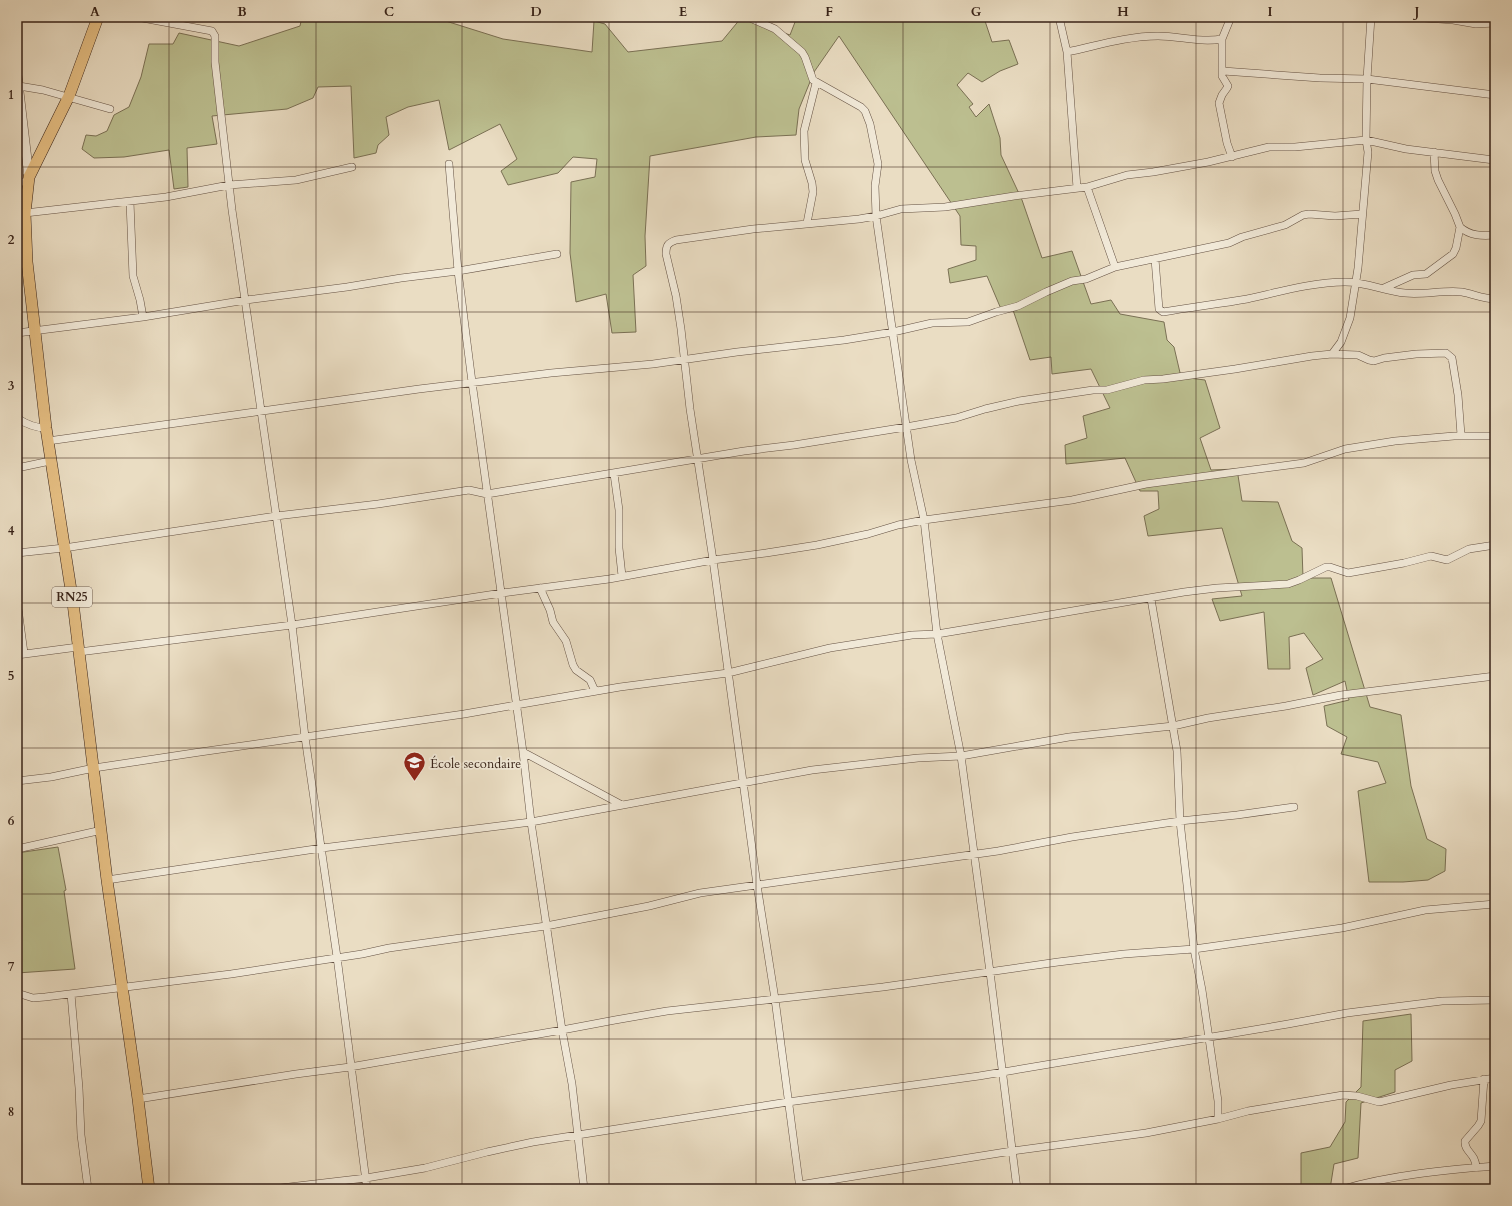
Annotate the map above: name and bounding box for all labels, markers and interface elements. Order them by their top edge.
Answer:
text: A [90,3,100,21]
text: B [237,3,247,21]
text: C [384,3,394,21]
text: D [530,3,542,21]
text: E [679,3,687,21]
text: F [825,3,833,21]
text: G [971,3,982,21]
text: H [1117,3,1129,21]
text: I [1267,3,1273,21]
text: J [1413,3,1420,21]
text: 1 [8,86,14,104]
text: 2 [8,231,15,249]
text: 3 [8,377,15,395]
text: 4 [8,522,15,540]
road number: RN25 [52,587,92,607]
text: 5 [8,667,14,685]
school or university icon: École secondaire [402,750,428,783]
place label: École secondaire [430,755,521,773]
text: 6 [8,812,15,830]
text: 7 [8,958,15,976]
text: 8 [8,1103,14,1121]

